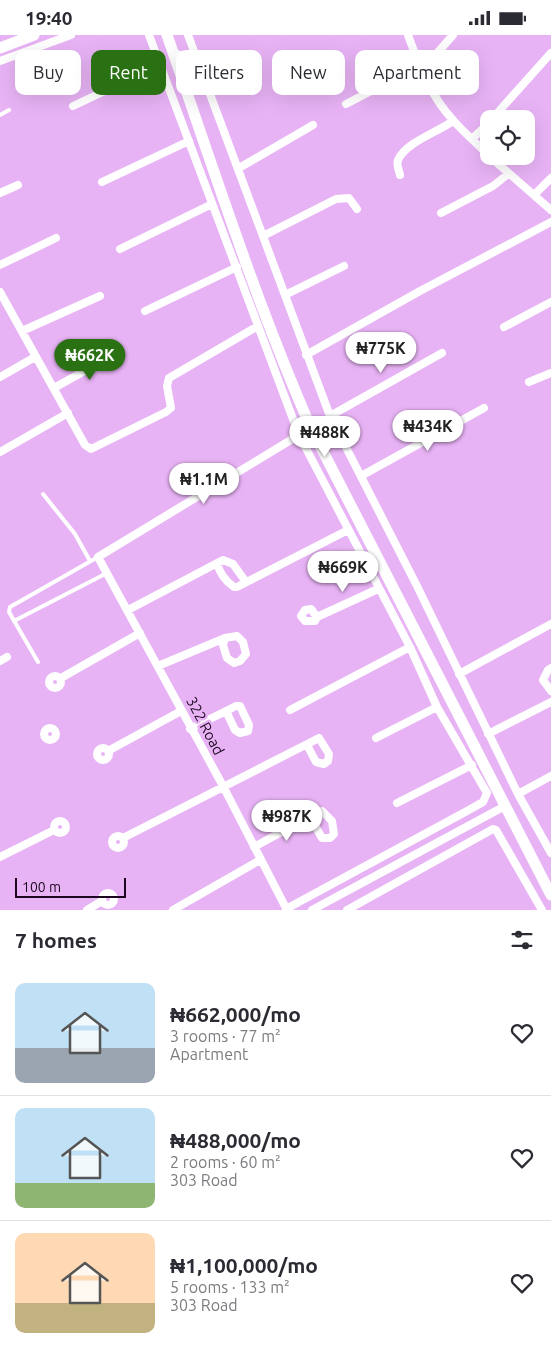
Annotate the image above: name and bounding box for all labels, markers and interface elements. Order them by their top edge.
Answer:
text: 19:40 [25,7,73,29]
chip: Buy [15,50,81,95]
chip: Rent [91,50,166,95]
chip: Filters [176,50,262,95]
chip: New [272,50,345,95]
chip: Apartment [355,50,479,95]
map controls [480,110,535,165]
button: locate [480,110,535,165]
pin: ₦775K [346,331,416,374]
pin: ₦662K [55,339,125,381]
text: ₦775K [356,339,406,357]
text: ₦662K [65,346,115,364]
pin: ₦434K [393,409,463,452]
pin: ₦488K [290,415,360,458]
text: ₦434K [403,417,453,435]
text: ₦488K [300,423,350,441]
pin: ₦1.1M [169,463,239,505]
text: ₦1.1M [180,470,228,488]
pin: ₦669K [308,551,378,593]
text: ₦669K [318,558,368,576]
street label: 322 Road [183,694,228,758]
pin: ₦987K [252,799,322,842]
text: ₦987K [262,807,312,825]
scale bar [15,875,126,898]
text: 100 m [22,879,61,895]
icon: filters [508,926,536,954]
text: 7 homes [15,928,97,952]
text: ₦662,000/mo [170,1002,301,1026]
icon: home [55,1003,115,1063]
icon: heart [508,1019,536,1047]
text: 3 rooms · 77 m² [170,1027,281,1045]
text: Apartment [170,1045,248,1063]
icon: home [55,1128,115,1188]
text: ₦488,000/mo [170,1128,301,1152]
icon: heart [508,1144,536,1172]
text: 2 rooms · 60 m² [170,1153,281,1171]
text: 303 Road [170,1171,238,1189]
icon: home [55,1253,115,1313]
text: ₦1,100,000/mo [170,1253,318,1277]
icon: heart [508,1269,536,1297]
text: 5 rooms · 133 m² [170,1278,290,1296]
text: 303 Road [170,1296,238,1314]

